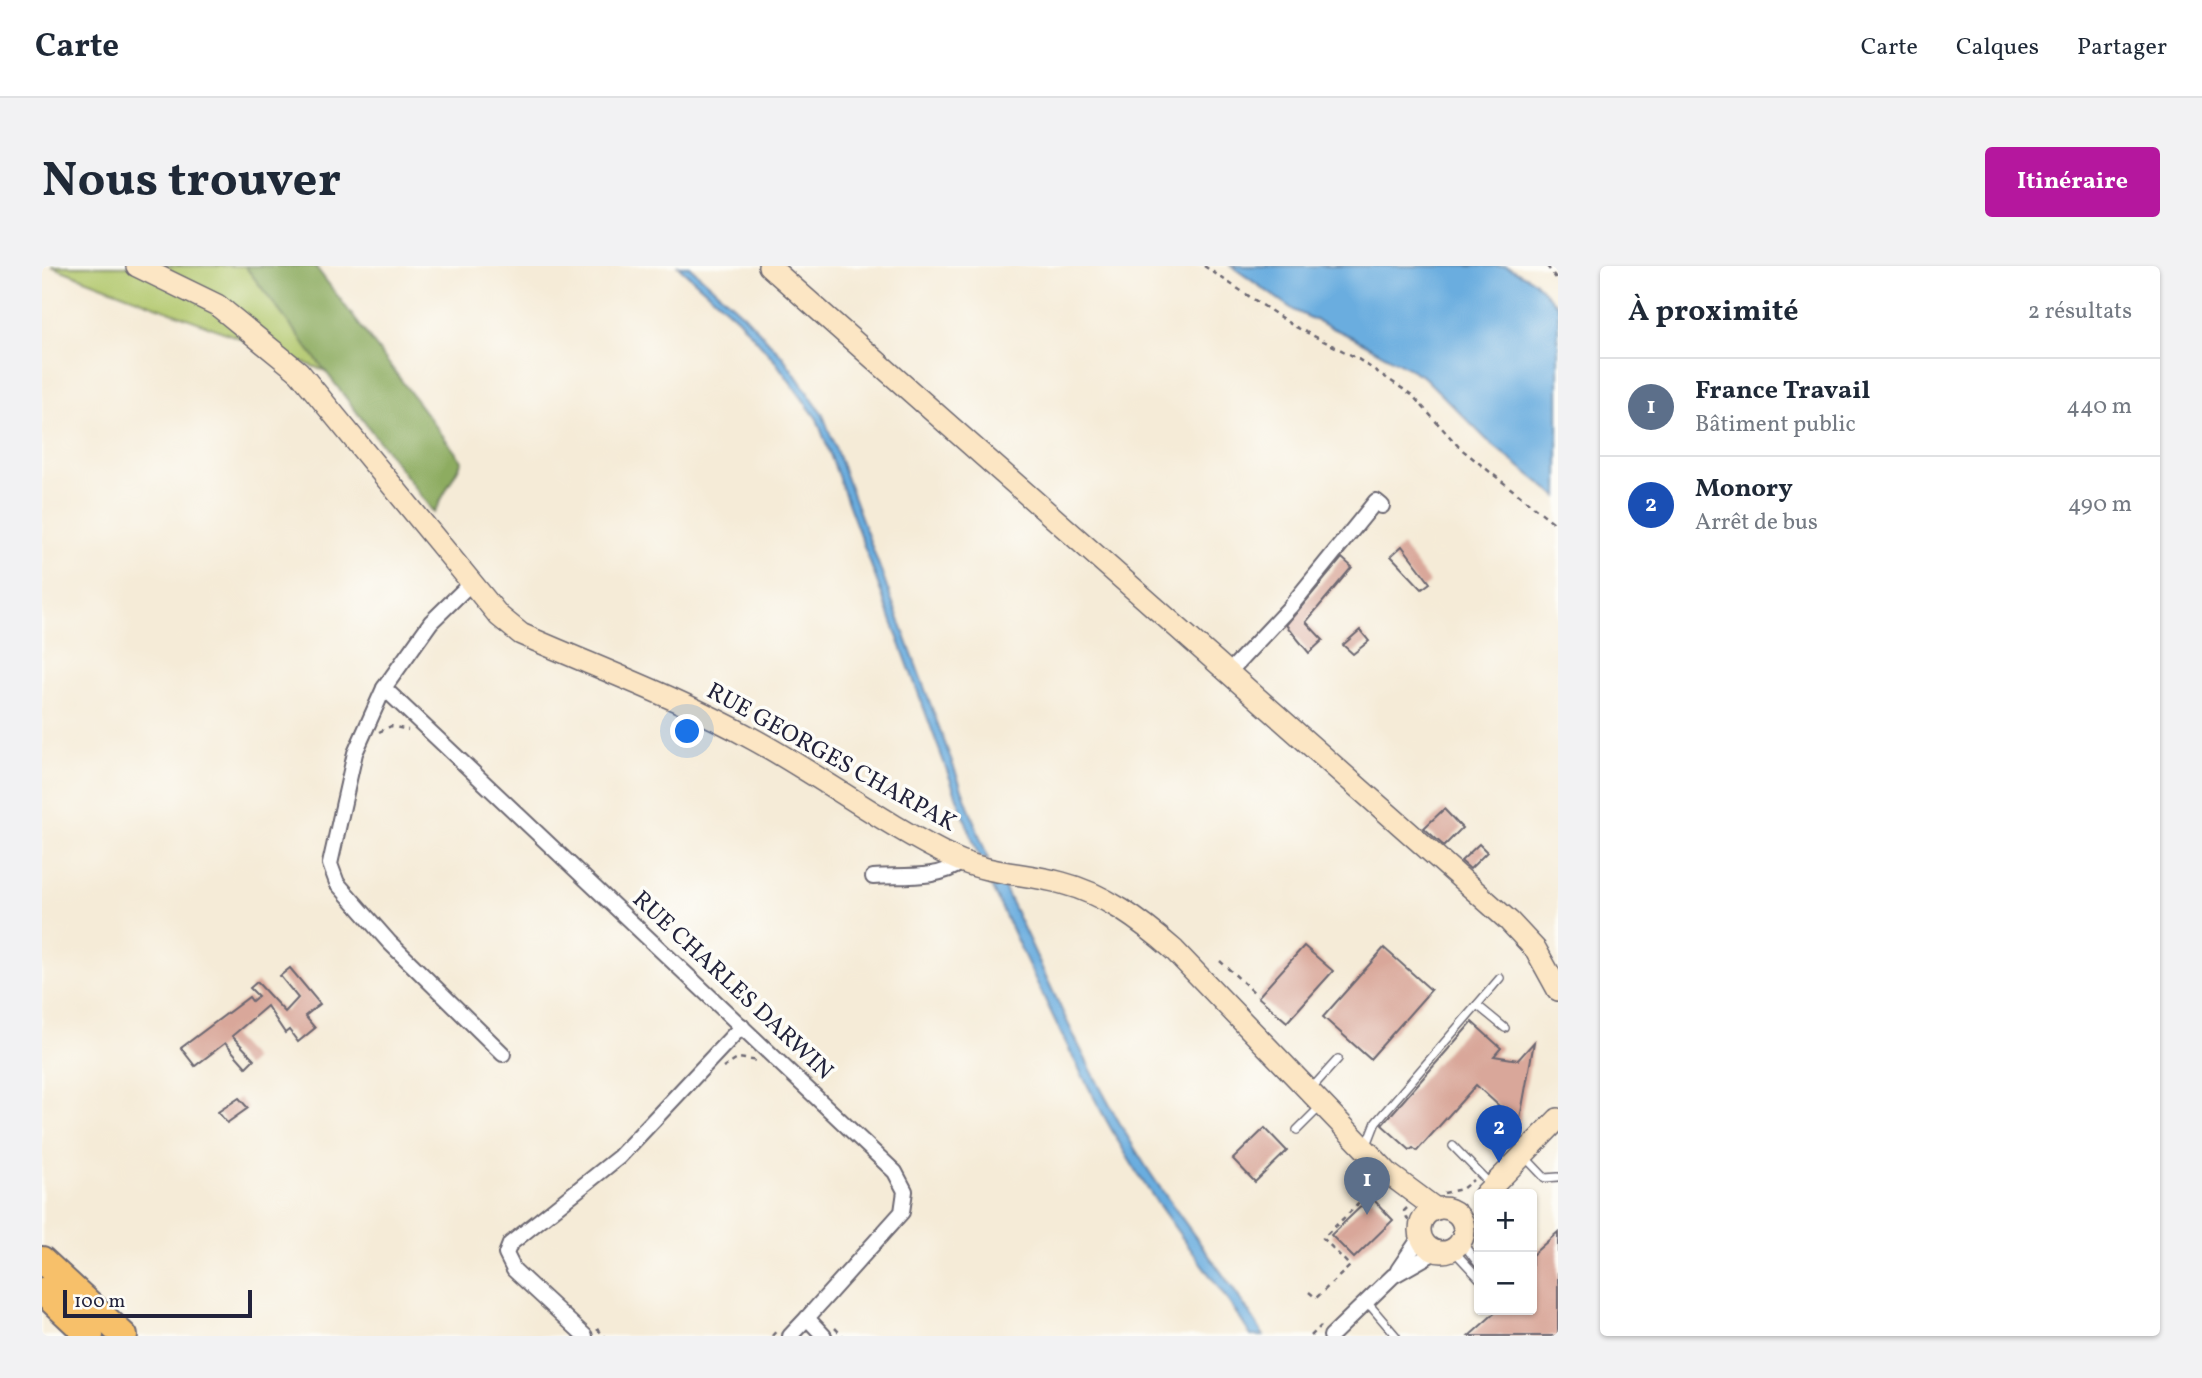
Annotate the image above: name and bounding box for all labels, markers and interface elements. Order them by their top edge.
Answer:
text: Carte [35,25,119,71]
text: Carte [1861,31,1918,65]
text: Calques [1956,31,2039,65]
text: Partager [2077,31,2167,65]
button: Itinéraire [1985,147,2160,217]
text: Nous trouver [42,148,341,217]
text: À proximité [1628,291,1799,333]
text: 2 résultats [2028,296,2132,328]
text: France Travail [1695,373,1870,409]
text: 1 [1646,391,1656,423]
text: 440 m [2066,391,2132,423]
text: Bâtiment public [1695,409,1856,441]
text: Monory [1695,471,1793,507]
text: 2 [1645,489,1657,521]
text: 490 m [2068,489,2132,521]
text: Arrêt de bus [1695,507,1818,539]
street label: RUE GEORGES CHARPAK [700,675,962,841]
your location [670,714,704,748]
street label: RUE CHARLES DARWIN [624,884,840,1088]
pin: 2 [1476,1105,1522,1163]
pin: 1 [1344,1157,1390,1215]
map controls [1474,1189,1537,1315]
button: + [1474,1189,1537,1252]
button: − [1474,1252,1537,1315]
scale bar [63,1287,252,1319]
text: 100 m [74,1289,125,1315]

